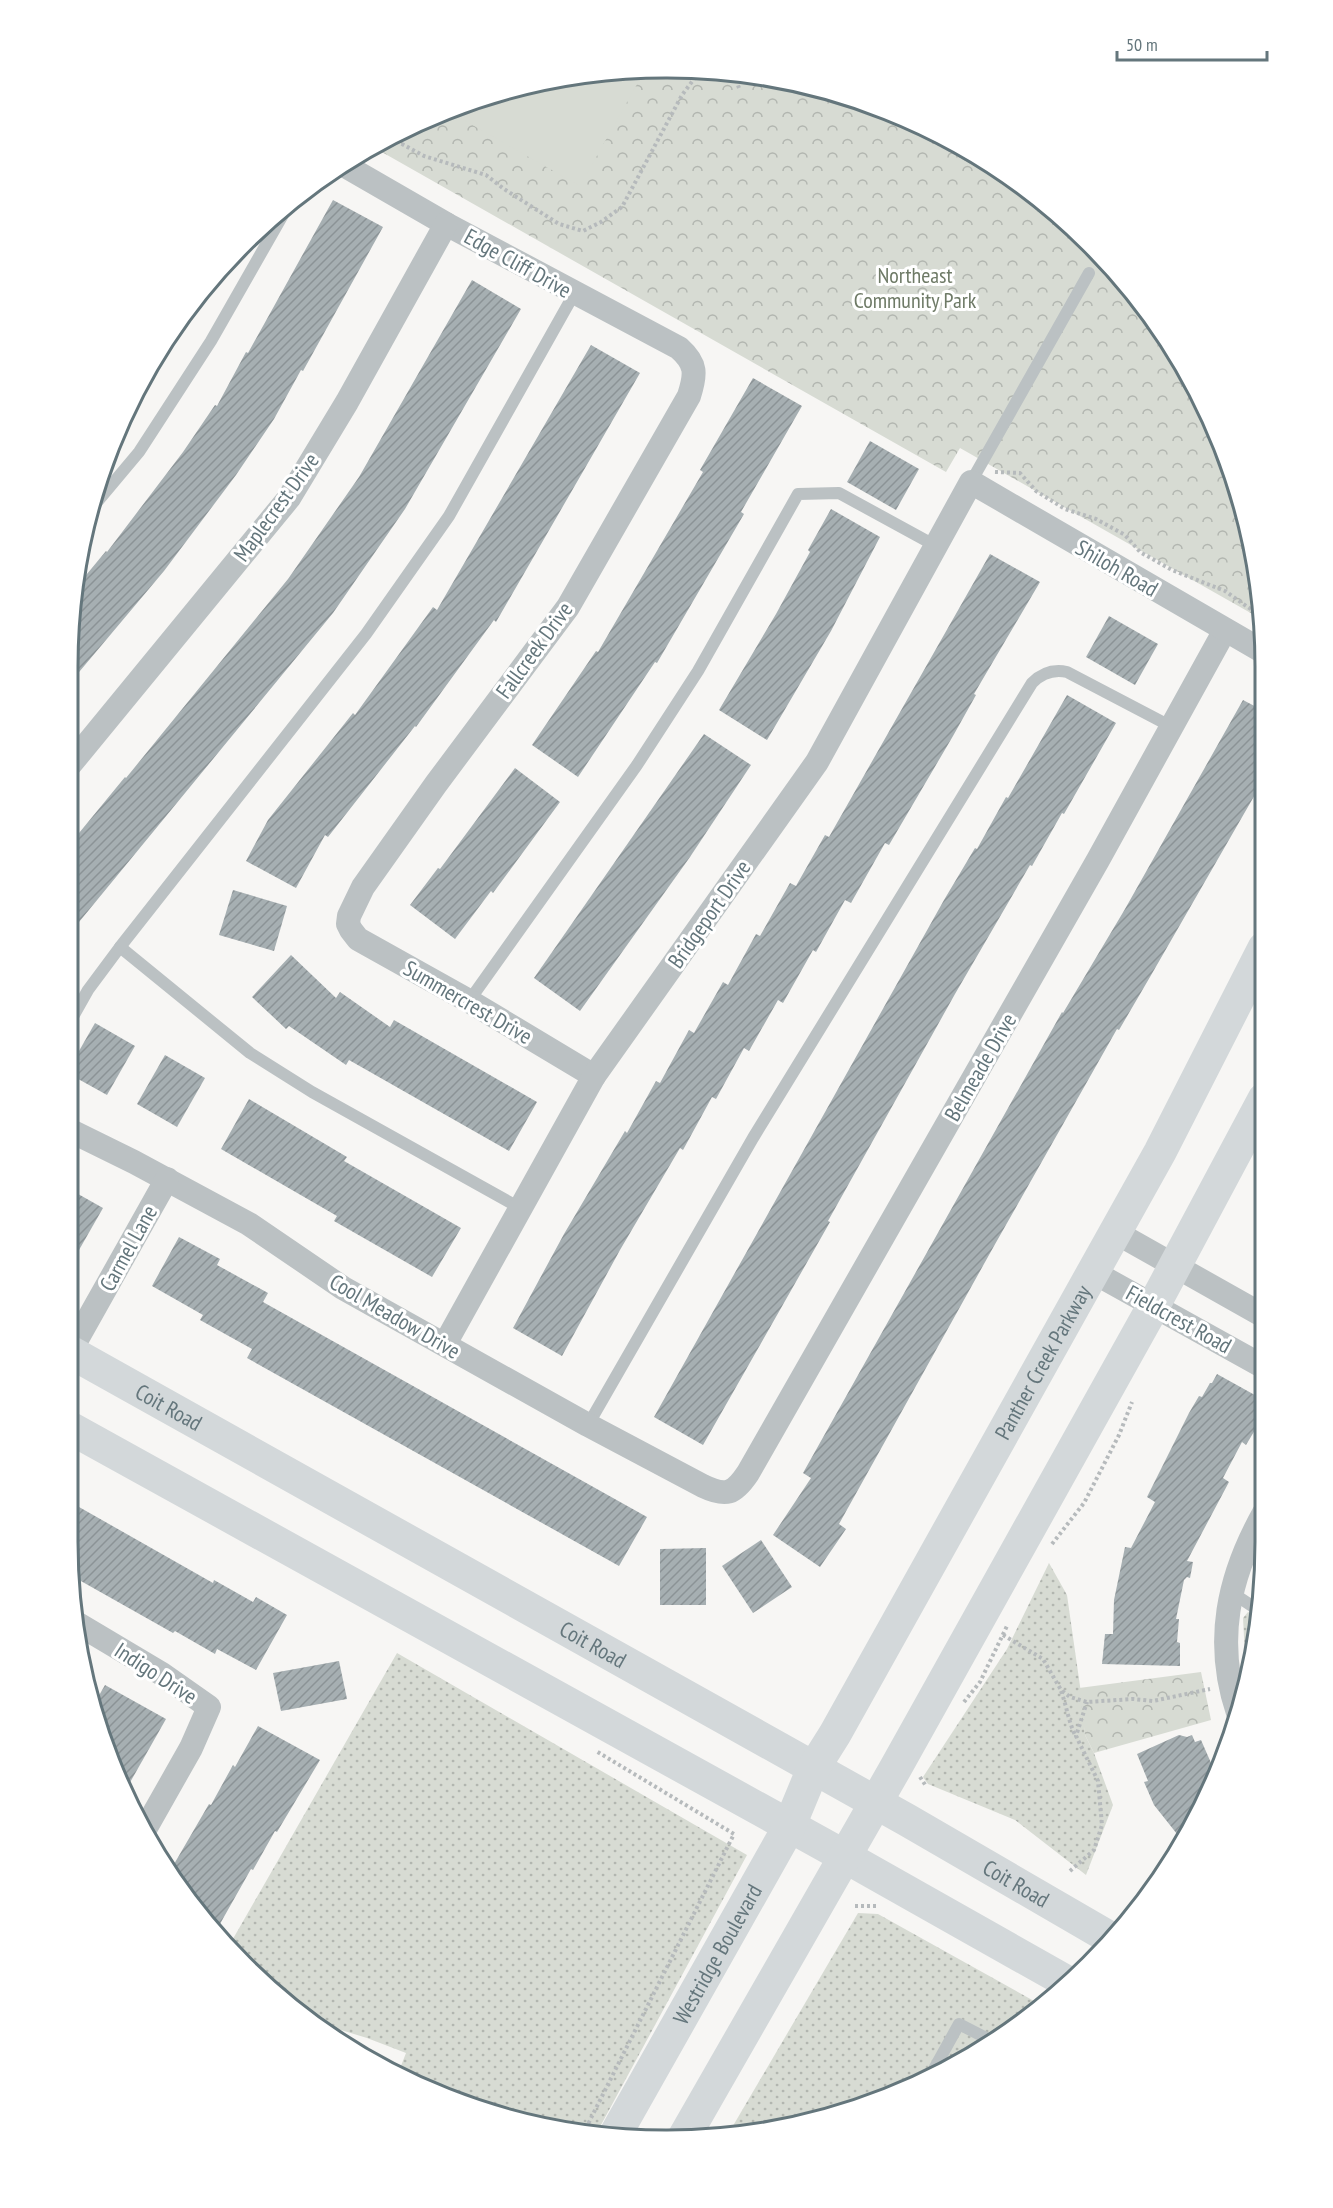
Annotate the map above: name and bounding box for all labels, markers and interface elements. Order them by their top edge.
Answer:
scale bar [1117,24,1267,62]
text: 50 m [1126,33,1158,56]
street label: Edge Cliff Drive [460,222,576,304]
park label: Northeast Community Park [854,261,977,314]
street label: Maplecrest Drive [227,447,325,567]
street label: Shiloh Road [1071,533,1163,603]
street label: Fallcreek Drive [490,596,578,704]
street label: Bridgeport Drive [662,855,756,973]
street label: Summercrest Drive [399,954,537,1050]
street label: Belmeade Drive [938,1008,1022,1126]
street label: Carmel Lane [93,1200,163,1296]
street label: Cool Meadow Drive [325,1267,465,1365]
street label: Panther Creek Parkway [988,1279,1097,1444]
street label: Fieldcrest Road [1121,1279,1237,1359]
street label: Coit Road [131,1377,207,1437]
street label: Coit Road [555,1615,631,1674]
street label: Indigo Drive [109,1636,203,1710]
street label: Coit Road [978,1853,1054,1914]
street label: Westridge Boulevard [667,1879,768,2029]

